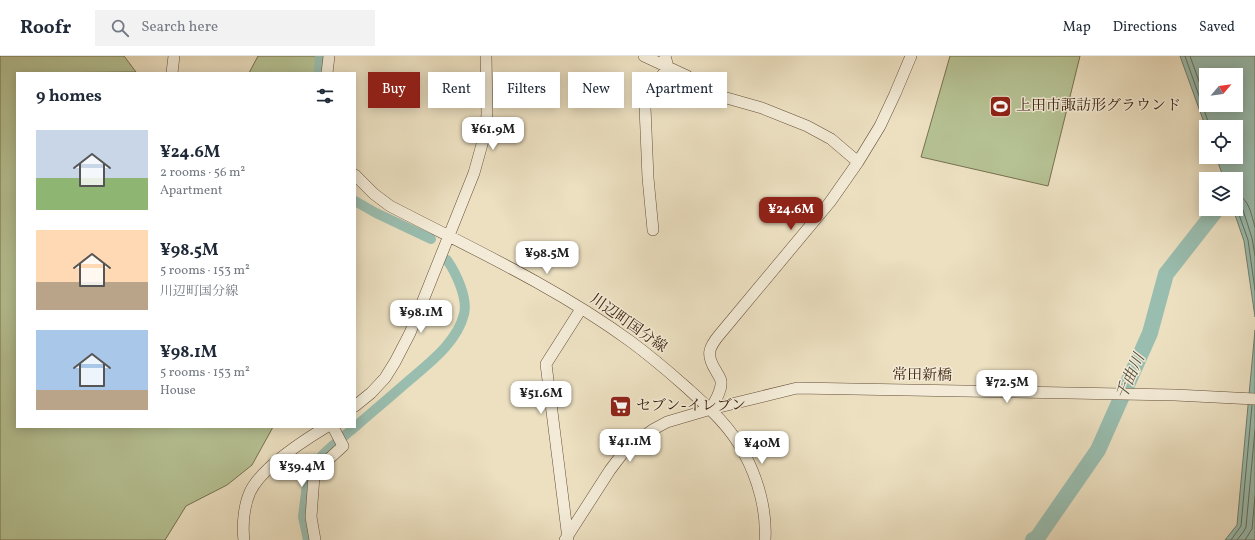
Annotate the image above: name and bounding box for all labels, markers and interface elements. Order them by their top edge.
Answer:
search box [95,10,375,46]
text: Roofr [20,15,71,41]
icon: search [109,17,131,39]
text: Search here [141,17,218,38]
text: Map [1063,18,1091,37]
text: Directions [1113,18,1177,37]
text: Saved [1199,18,1235,37]
north arrow [1199,68,1243,112]
map controls [1199,68,1243,216]
chip: Buy [368,72,420,108]
chip: Rent [428,72,485,108]
chip: Filters [493,72,560,108]
chip: New [568,72,624,108]
chip: Apartment [632,72,727,108]
text: 9 homes [36,85,102,108]
icon: filters [314,85,336,107]
sports icon: 上田市諏訪形グラウンド [988,93,1014,119]
place label: 上田市諏訪形グラウンド [1016,96,1181,117]
pin: ¥61.9M [460,117,526,151]
button: locate [1199,120,1243,164]
text: ¥61.9M [471,121,515,139]
text: ¥24.6M [160,141,220,164]
icon: home [68,146,116,194]
text: 2 rooms · 56 m² [160,164,245,182]
button: layers [1199,172,1243,216]
text: Apartment [160,182,223,200]
pin: ¥24.6M [758,197,824,231]
text: ¥24.6M [768,201,814,219]
text: ¥98.5M [160,239,218,262]
pin: ¥98.5M [514,241,580,275]
text: ¥98.5M [525,245,569,263]
icon: home [68,246,116,294]
text: 5 rooms · 153 m² [160,262,250,280]
text: 川辺町国分線 [160,283,238,301]
street label: 川辺町国分線 [585,290,671,358]
pin: ¥98.1M [388,300,454,334]
text: ¥98.1M [399,304,443,322]
text: ¥98.1M [160,341,217,364]
icon: home [68,346,116,394]
water label: 千曲川 [1111,349,1152,403]
text: 5 rooms · 153 m² [160,364,250,382]
street label: 常田新橋 [892,365,952,387]
pin: ¥72.5M [974,370,1040,404]
text: ¥72.5M [985,374,1029,392]
pin: ¥51.6M [508,381,574,415]
text: House [160,382,196,400]
text: ¥51.6M [519,385,563,403]
supermarket icon: セブン-イレブン [607,393,633,419]
place label: セブン-イレブン [636,396,746,417]
pin: ¥41.1M [597,429,663,463]
pin: ¥40M [738,431,786,465]
text: ¥41.1M [609,433,651,451]
text: ¥40M [744,435,780,453]
pin: ¥39.4M [269,454,335,488]
text: ¥39.4M [279,458,325,476]

